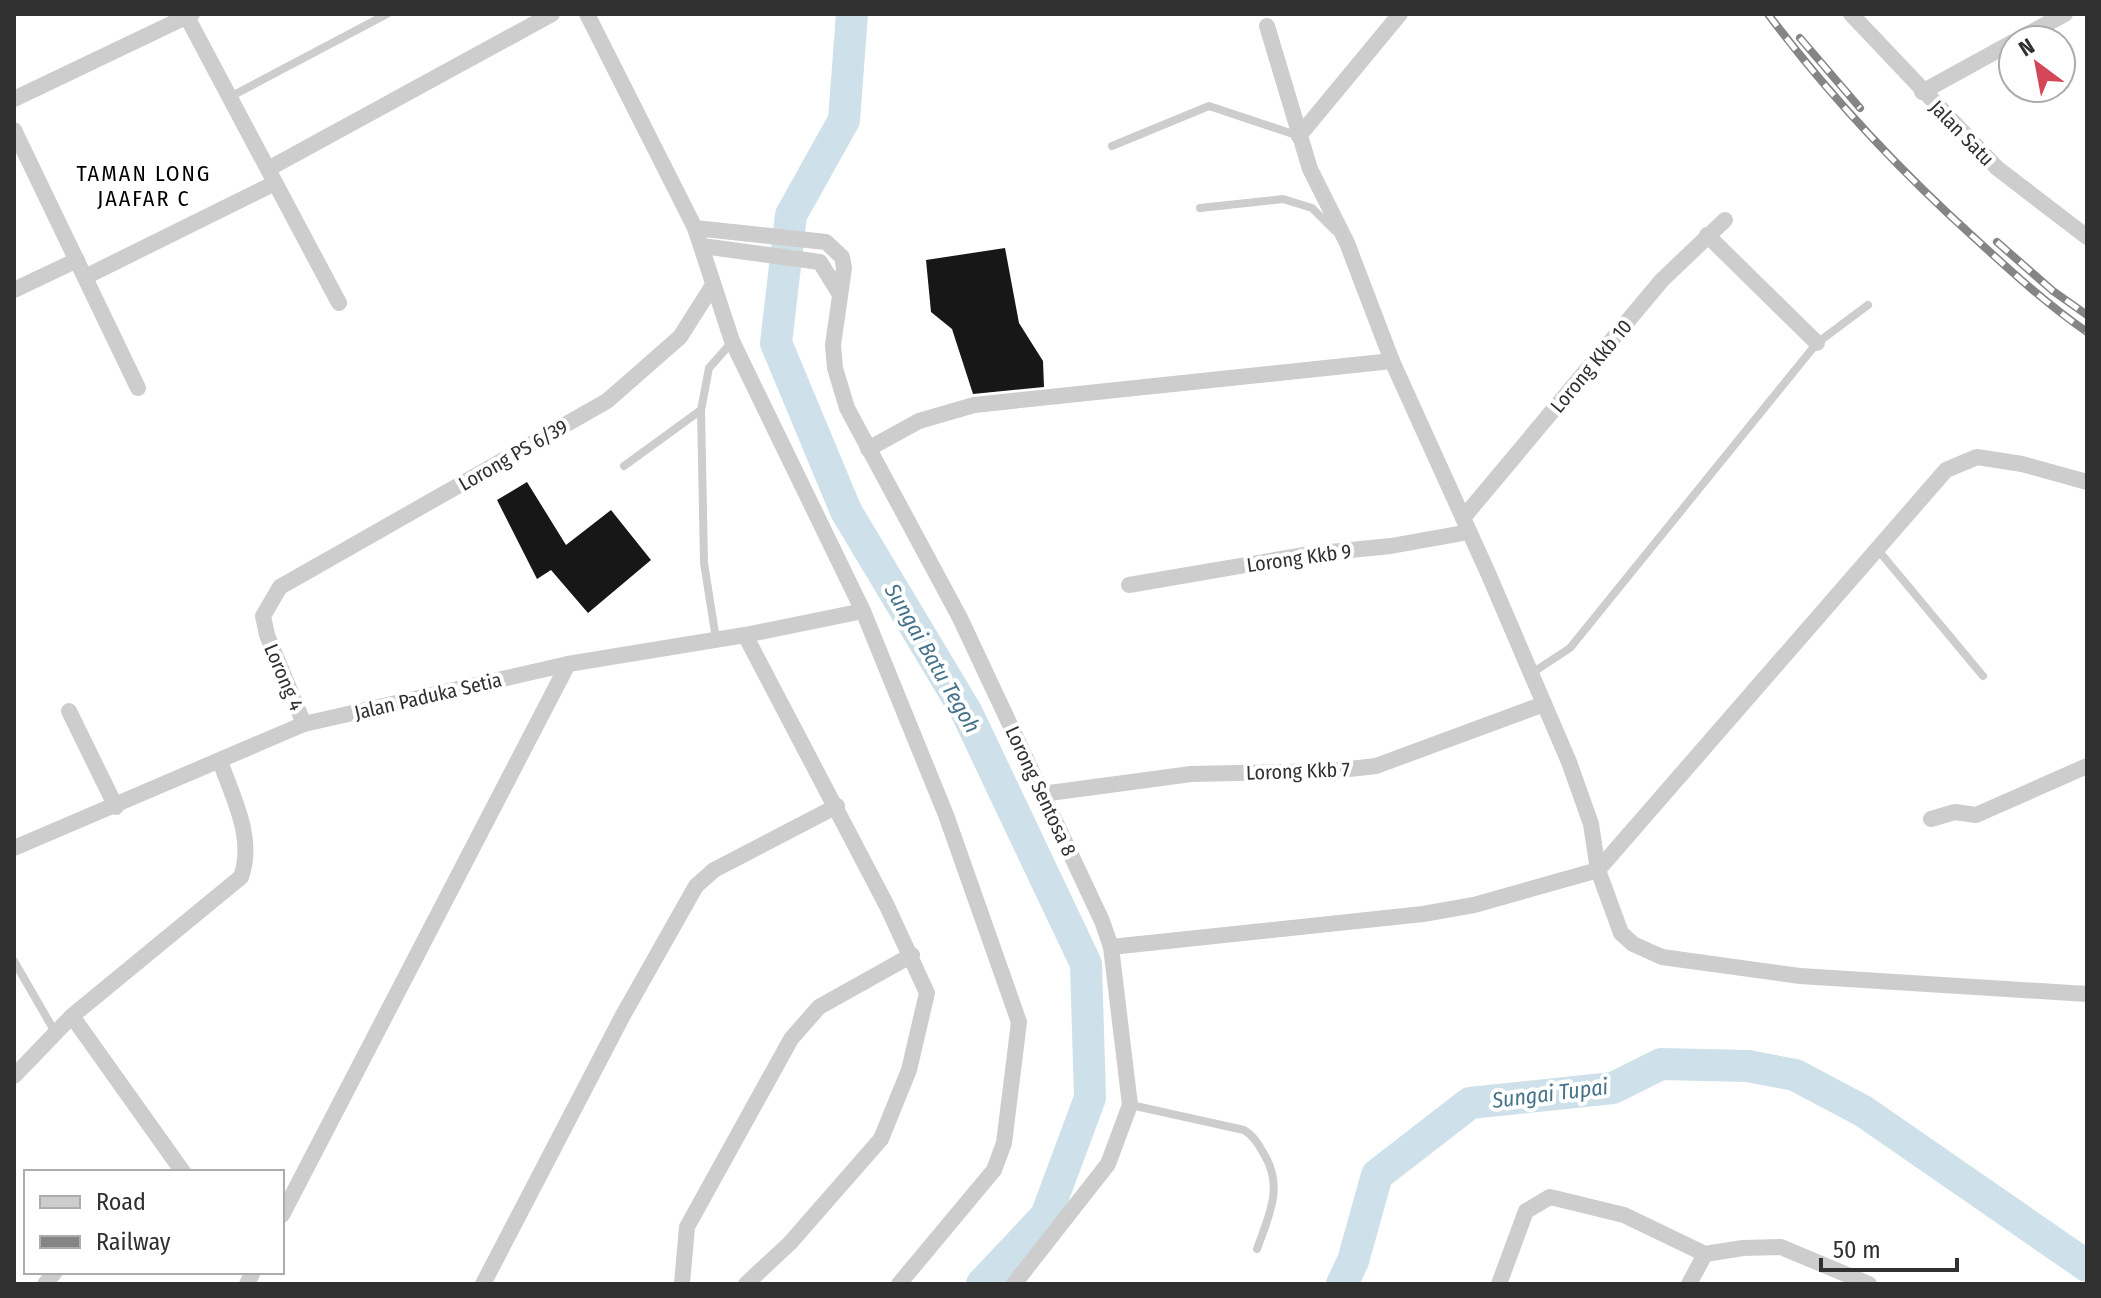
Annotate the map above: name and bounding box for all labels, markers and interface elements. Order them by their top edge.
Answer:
north arrow [1997,24,2077,104]
text: N [2014,33,2039,62]
street label: Jalan Satu [1925,95,1999,171]
district label: TAMAN LONG JAAFAR C [77,160,211,212]
street label: Lorong Kkb 10 [1545,315,1637,417]
street label: Lorong PS 6/39 [454,414,572,496]
street label: Lorong Kkb 9 [1245,539,1353,577]
water label: Sungai Batu Tegoh [878,578,986,738]
street label: Lorong 4 [259,640,309,714]
street label: Jalan Paduka Setia [352,667,504,725]
street label: Lorong Sentosa 8 [1000,722,1082,860]
street label: Lorong Kkb 7 [1246,757,1350,785]
water label: Sungai Tupai [1490,1073,1610,1114]
legend [24,1170,284,1274]
text: Road [96,1188,146,1216]
scale bar [1821,1222,1957,1272]
text: Railway [96,1228,171,1256]
text: 50 m [1833,1236,1881,1264]

